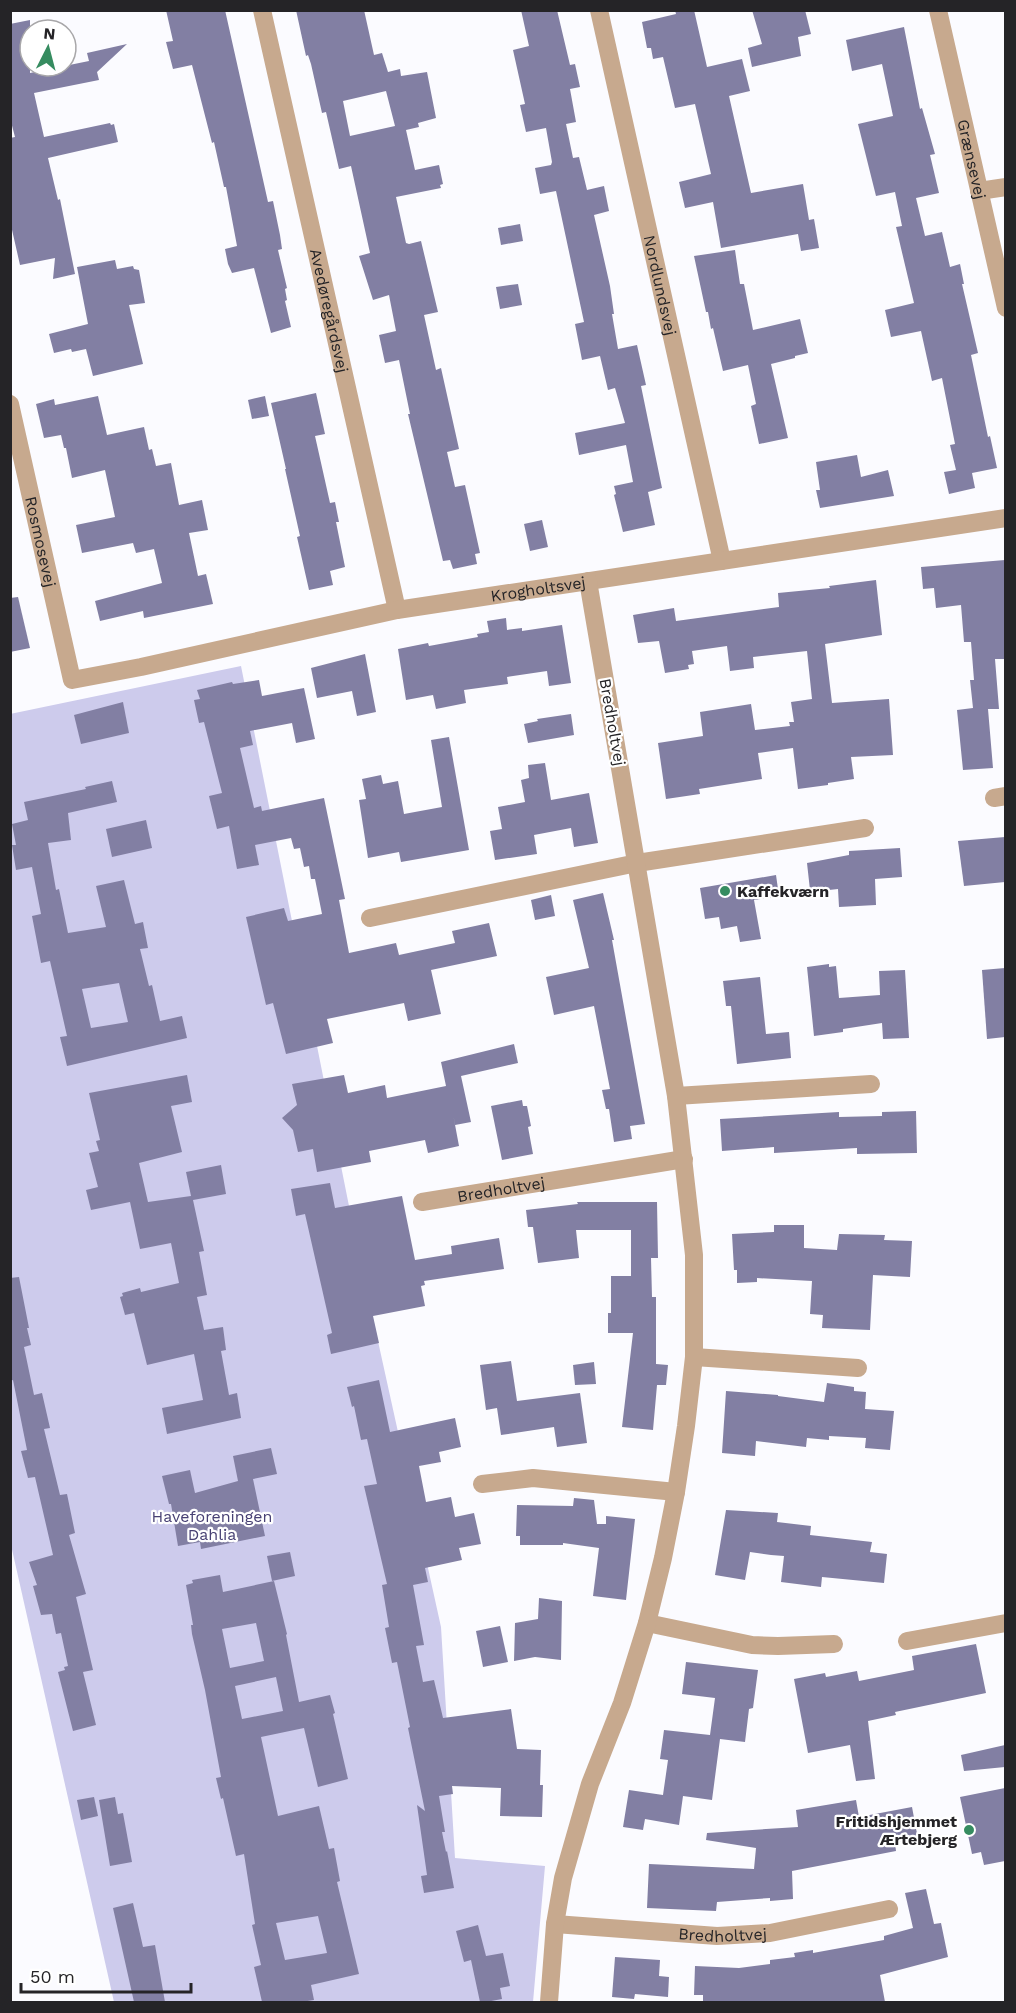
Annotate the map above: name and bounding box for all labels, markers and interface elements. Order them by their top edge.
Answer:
north arrow [18,18,78,78]
text: N [43,24,56,44]
street label: Grænsevej [953,117,990,201]
street label: Nordlundsvej [640,233,680,337]
street label: Avedøregårdsvej [306,247,352,375]
street label: Rosmosevej [21,494,60,589]
street label: Krogholtsvej [489,573,587,606]
street label: Bredholtvej [595,677,630,767]
place label: Kaffekværn [737,882,829,901]
marker: Kaffekværn [718,884,732,898]
street label: Bredholtvej [456,1173,546,1206]
park label: Haveforeningen Dahlia [152,1507,272,1544]
place label: Fritidshjemmet Ærtebjerg [836,1812,957,1849]
marker: Fritidshjemmet Ærtebjerg [962,1823,976,1837]
street label: Bredholtvej [678,1924,767,1946]
scale bar [21,1956,190,1994]
text: 50 m [30,1966,75,1987]

